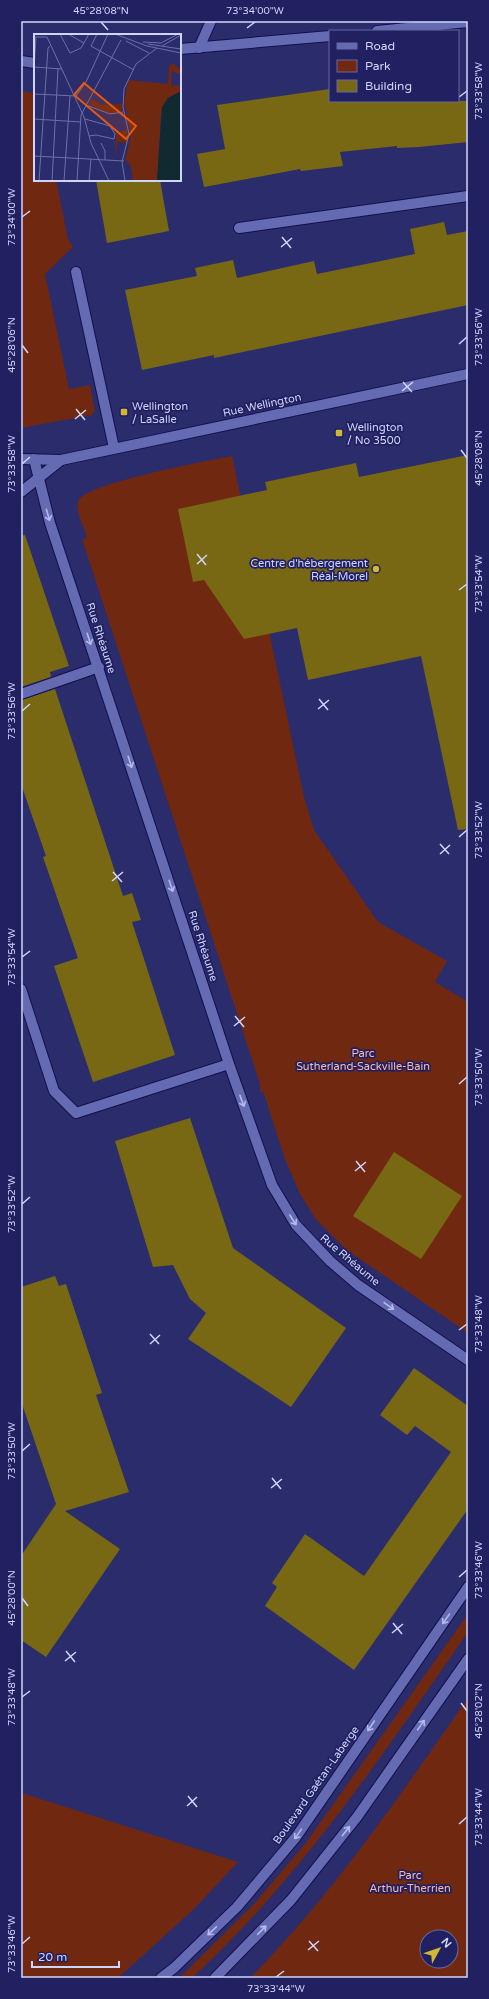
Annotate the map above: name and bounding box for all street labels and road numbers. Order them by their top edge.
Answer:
street label: Rue Wellington [222,390,302,420]
street label: Rue Rhéaume [83,601,119,675]
street label: Rue Rhéaume [185,909,221,983]
street label: Rue Rhéaume [318,1231,382,1289]
street label: Boulevard Gaétan-Laberge [270,1724,362,1846]

